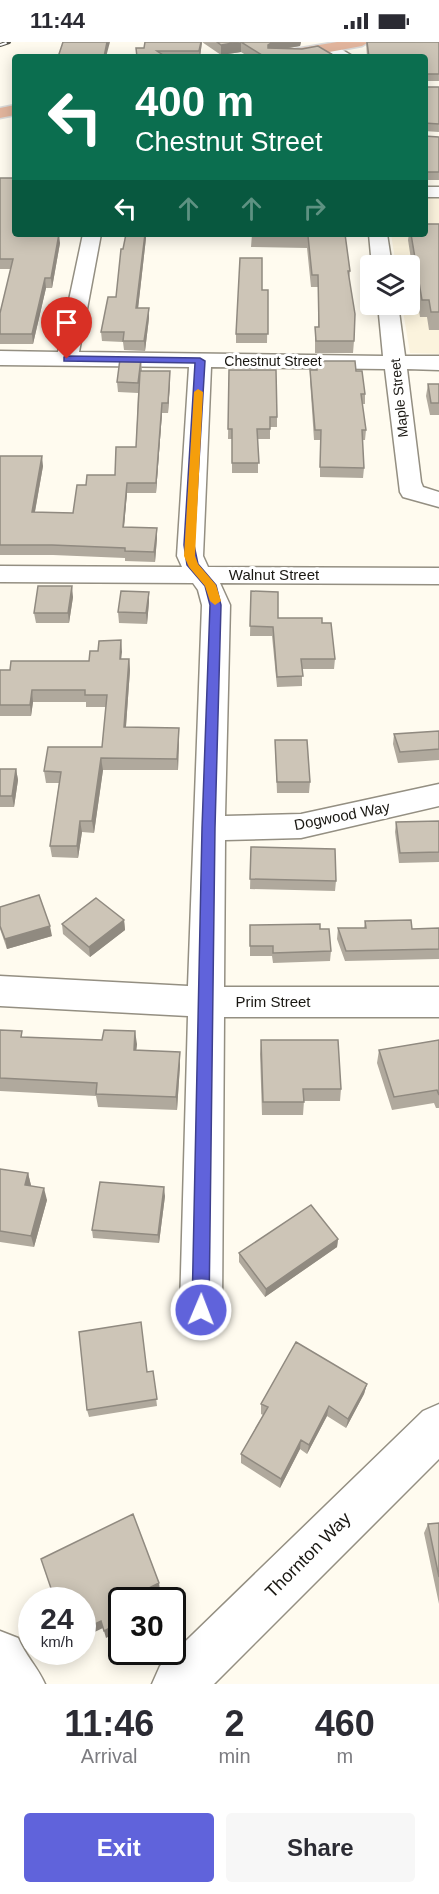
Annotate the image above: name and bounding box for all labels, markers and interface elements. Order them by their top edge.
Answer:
text: 11:44 [30,8,85,33]
icon: left [36,78,114,156]
text: 400 m [135,78,254,125]
text: Chestnut Street [135,127,323,157]
icon: left [109,192,142,225]
icon: ahead [172,192,205,225]
icon: ahead [235,192,268,225]
icon: right [298,192,331,225]
map controls [360,255,420,315]
button: layers [360,255,420,315]
pin [41,297,92,359]
icon: arrive [50,306,83,339]
street label: Chestnut Street [224,353,322,369]
street label: Maple Street [387,358,411,438]
street label: Walnut Street [229,566,320,583]
street label: Dogwood Way [293,798,392,833]
street label: Prim Street [235,993,311,1010]
position arrow [169,1278,233,1342]
street label: Thornton Way [261,1508,355,1602]
speed limit sign: 30 [108,1587,186,1665]
text: 24 [40,1602,74,1635]
text: km/h [41,1633,73,1650]
text: 11:46 [64,1703,154,1744]
text: 2 [224,1703,245,1744]
text: 460 [315,1703,375,1744]
text: Arrival [81,1745,138,1767]
text: min [218,1745,251,1767]
text: m [336,1745,353,1767]
button: Exit [24,1813,214,1882]
button: Share [226,1813,415,1882]

